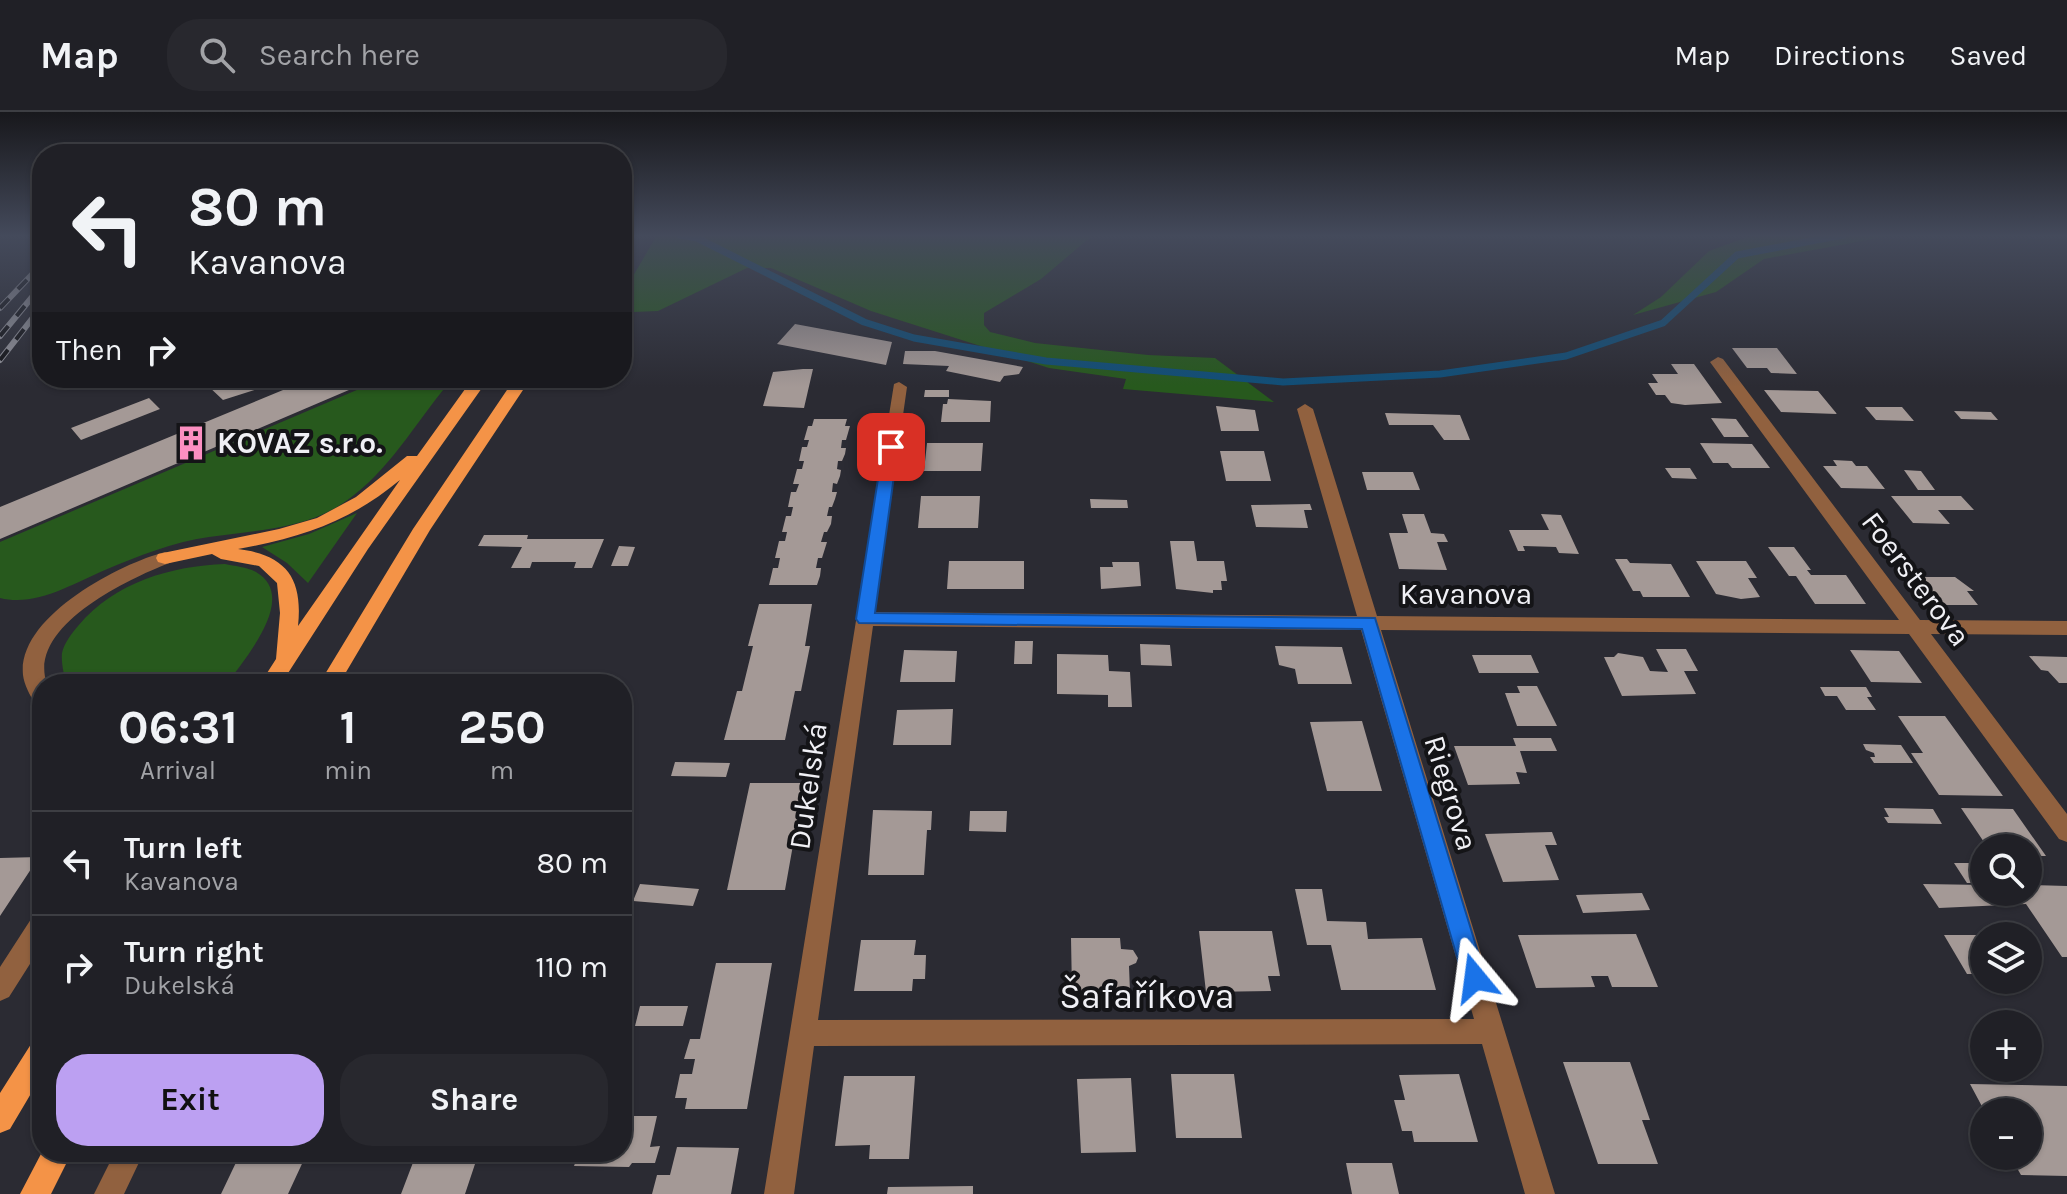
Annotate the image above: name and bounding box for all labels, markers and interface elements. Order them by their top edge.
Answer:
search box [167,19,727,91]
text: Map [40,33,119,78]
icon: search [195,33,239,77]
text: Search here [259,37,420,73]
text: Map [1675,39,1730,72]
text: Directions [1774,39,1906,72]
text: Saved [1950,39,2027,72]
text: 80 m [188,174,327,239]
icon: left [56,176,160,280]
text: Kavanova [188,241,347,283]
icon: right [139,328,183,372]
text: Then [56,332,123,368]
pin [857,413,925,481]
building icon: KOVAZ s.r.o. [172,424,210,462]
place label: KOVAZ s.r.o. [217,425,383,461]
icon: arrive [869,425,913,469]
street label: Foersterova [1854,505,1978,653]
street label: Kavanova [1400,576,1532,612]
text: 06:31 [118,699,238,755]
text: 1 [339,699,357,755]
text: 250 [458,699,546,755]
street label: Dukelská [781,720,835,852]
street label: Riegrova [1416,731,1486,855]
text: Arrival [140,755,216,786]
text: min [324,755,372,786]
text: m [490,755,514,786]
text: Turn left [124,830,242,866]
map controls [1970,834,2042,1170]
button: search [1970,834,2042,906]
icon: left [56,841,100,885]
text: 80 m [537,845,608,881]
text: Kavanova [124,866,239,897]
button: layers [1970,922,2042,994]
text: Turn right [124,934,264,970]
position arrow [1433,936,1517,1020]
icon: right [56,945,100,989]
text: 110 m [535,949,608,985]
text: Dukelská [124,970,235,1001]
street label: Šafaříkova [1059,974,1235,1017]
button: + [1970,1010,2042,1082]
button: Exit [56,1054,324,1146]
button: Share [340,1054,608,1146]
button: − [1970,1098,2042,1170]

